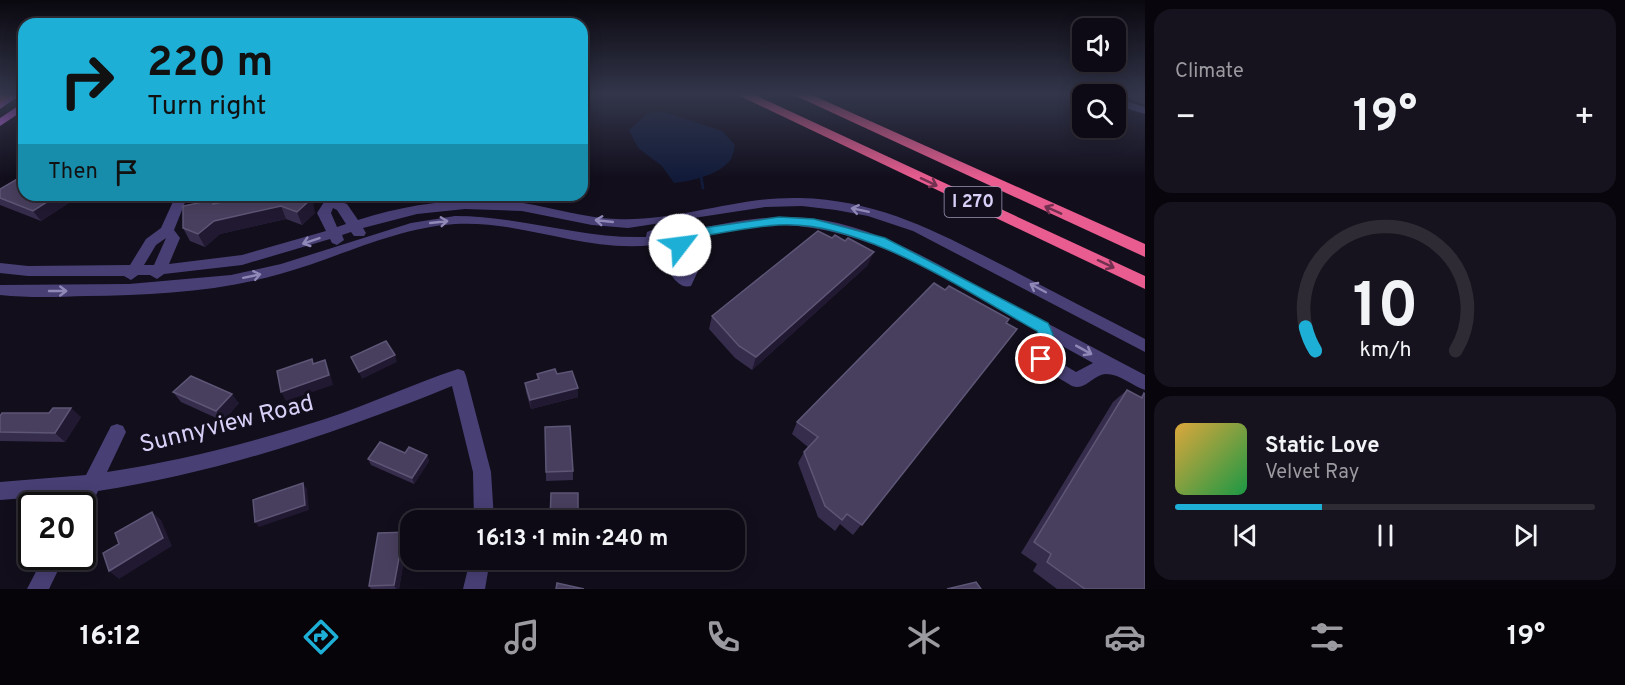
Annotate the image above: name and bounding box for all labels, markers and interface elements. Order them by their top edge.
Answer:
map controls [1072,18,1126,138]
button: sound [1072,18,1126,72]
text: 220 m [147,38,273,91]
icon: right [48,42,126,120]
text: Climate [1175,59,1244,85]
button: search [1072,84,1126,138]
text: Turn right [147,90,266,124]
text: 19° [1353,90,1417,147]
text: − [1175,98,1196,140]
text: + [1574,98,1595,140]
icon: arrive [110,156,143,189]
text: Then [48,159,98,186]
one-way arrow [920,176,938,188]
road number: I 270 [944,187,1002,217]
one-way arrow [1045,203,1063,215]
one-way arrow [851,204,870,215]
position arrow [648,213,712,277]
one-way arrow [429,216,449,227]
one-way arrow [595,216,615,227]
one-way arrow [302,236,320,247]
one-way arrow [1097,259,1115,271]
one-way arrow [243,269,262,281]
text: 10 [1352,271,1418,350]
one-way arrow [1029,282,1047,294]
one-way arrow [48,285,68,297]
pin [1015,333,1066,384]
text: km/h [1359,338,1411,365]
icon: arrive [1024,342,1057,375]
one-way arrow [1075,344,1092,356]
street label: Sunnyview Road [137,389,317,461]
text: Static Love [1265,433,1379,460]
text: Velvet Ray [1265,460,1359,486]
speed limit sign: 20 [18,492,96,570]
icon: previous [1229,519,1262,552]
icon: pause [1369,519,1402,552]
icon: next [1509,519,1542,552]
text: 16:13 · 1 min · 240 m [477,526,668,553]
icon: directions [300,616,342,658]
icon: music [501,616,543,658]
icon: phone [702,616,744,658]
icon: climate [903,616,945,658]
icon: car [1104,616,1146,658]
icon: filters [1306,616,1348,658]
text: 16:12 [80,620,141,654]
text: 19° [1507,620,1545,654]

